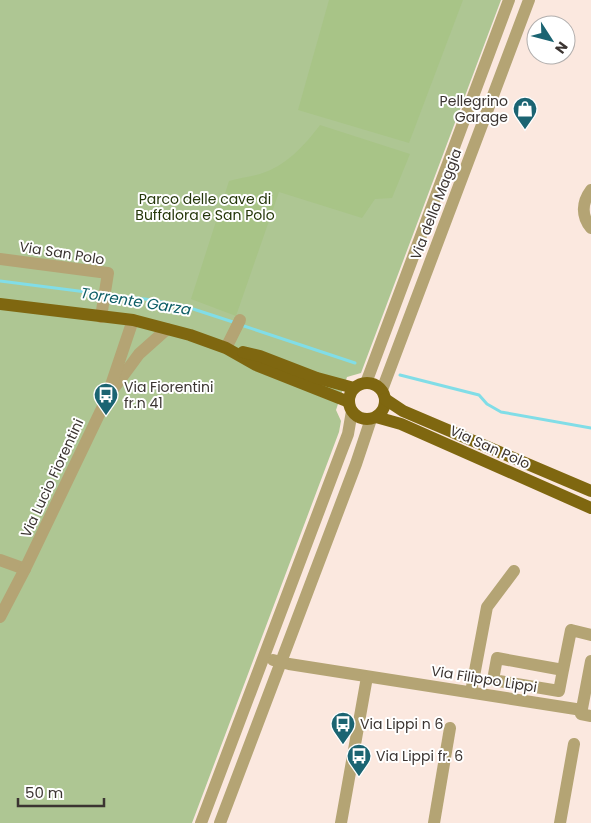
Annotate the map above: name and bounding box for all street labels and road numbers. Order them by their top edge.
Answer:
street label: Via della Maggia [406,145,466,263]
street label: Via San Polo [18,236,106,270]
street label: Via Lucio Fiorentini [16,415,88,541]
street label: Via San Polo [447,420,533,474]
street label: Via Filippo Lippi [430,661,538,697]

